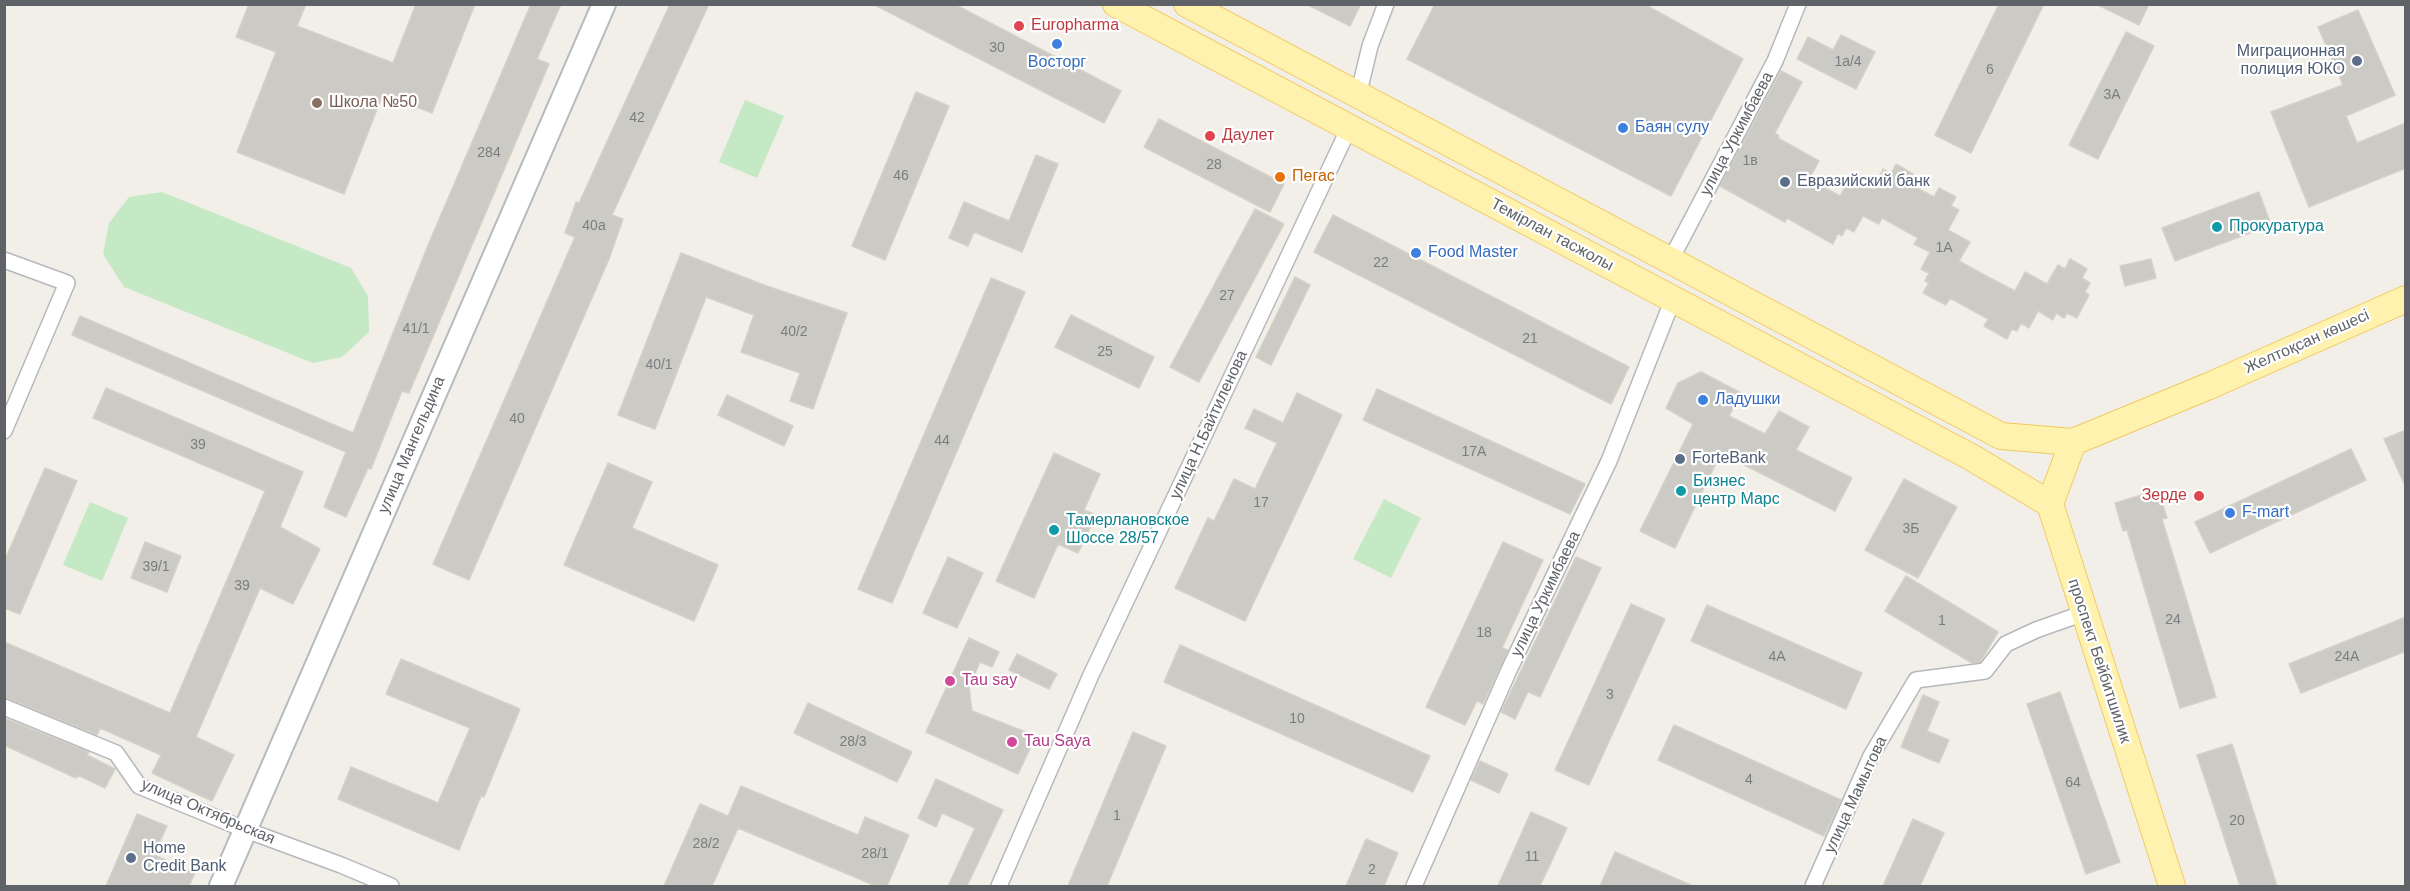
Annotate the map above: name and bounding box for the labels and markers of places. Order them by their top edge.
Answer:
place label: Europharma [1031,16,1119,36]
marker: Europharma [1012,19,1026,33]
marker: Восторг [1050,37,1064,51]
place label: Миграционная полиция ЮКО [2237,42,2345,80]
place label: Восторг [1028,53,1086,73]
marker: Миграционная полиция ЮКО [2350,54,2364,68]
place label: Школа №50 [329,93,417,113]
marker: Школа №50 [310,96,324,110]
place label: Баян сулу [1635,118,1709,138]
marker: Баян сулу [1616,121,1630,135]
place label: Даулет [1222,126,1274,146]
marker: Даулет [1203,129,1217,143]
place label: Пегас [1292,167,1335,187]
marker: Пегас [1273,170,1287,184]
place label: Евразийский банк [1797,172,1930,192]
marker: Евразийский банк [1778,175,1792,189]
place label: Прокуратура [2229,217,2324,237]
marker: Прокуратура [2210,220,2224,234]
place label: Food Master [1428,243,1518,263]
marker: Food Master [1409,246,1423,260]
place label: Ладушки [1715,390,1781,410]
marker: Ладушки [1696,393,1710,407]
place label: ForteBank [1692,449,1766,469]
marker: ForteBank [1673,452,1687,466]
place label: Бизнес центр Марс [1693,472,1780,510]
marker: Бизнес центр Марс [1674,484,1688,498]
place label: Зерде [2142,486,2187,506]
marker: Зерде [2192,489,2206,503]
place label: F-mart [2242,503,2289,523]
marker: F-mart [2223,506,2237,520]
place label: Тамерлановское Шоссе 28/57 [1066,511,1189,549]
marker: Тамерлановское Шоссе 28/57 [1047,523,1061,537]
place label: Tau say [962,671,1017,691]
marker: Tau say [943,674,957,688]
place label: Tau Saya [1024,732,1091,752]
marker: Tau Saya [1005,735,1019,749]
place label: Home Credit Bank [143,839,227,877]
marker: Home Credit Bank [124,851,138,865]

